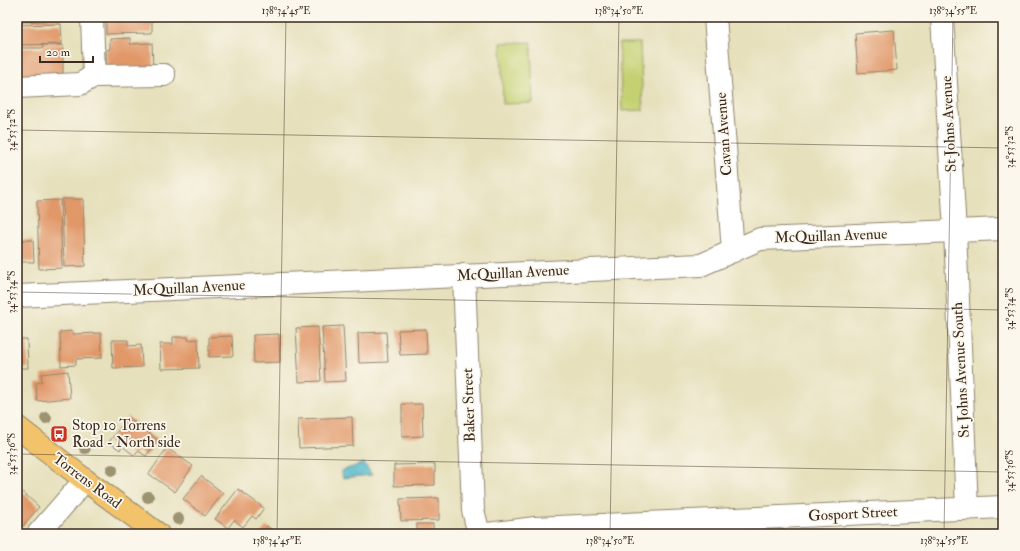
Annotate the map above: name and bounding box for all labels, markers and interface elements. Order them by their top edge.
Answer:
text: 138°34'45"E [262,5,310,17]
text: 138°34'50"E [595,5,643,17]
text: 138°34'55"E [929,5,977,17]
scale bar [40,38,93,64]
text: 20 m [46,45,71,60]
street label: St Johns Avenue [937,75,962,173]
street label: Cavan Avenue [712,92,736,176]
text: 34°53'32"S [6,109,18,151]
text: 34°53'32"S [1004,126,1016,168]
street label: McQuillan Avenue [774,225,888,247]
street label: McQuillan Avenue [456,261,570,285]
text: 34°53'34"S [6,271,18,313]
street label: McQuillan Avenue [132,276,246,300]
text: 34°53'34"S [1004,288,1016,330]
street label: St Johns Avenue South [948,302,975,438]
street label: Baker Street [458,368,480,442]
place label: Stop 10 Torrens Road - North side [72,416,181,452]
bus stop icon: Stop 10 Torrens Road - North side [49,424,69,444]
text: 34°53'36"S [6,433,18,475]
street label: Torrens Road [49,449,126,513]
text: 34°53'36"S [1004,450,1016,492]
street label: Gosport Street [808,502,898,527]
text: 138°34'45"E [253,535,301,547]
text: 138°34'50"E [586,535,634,547]
text: 138°34'55"E [920,535,968,547]

